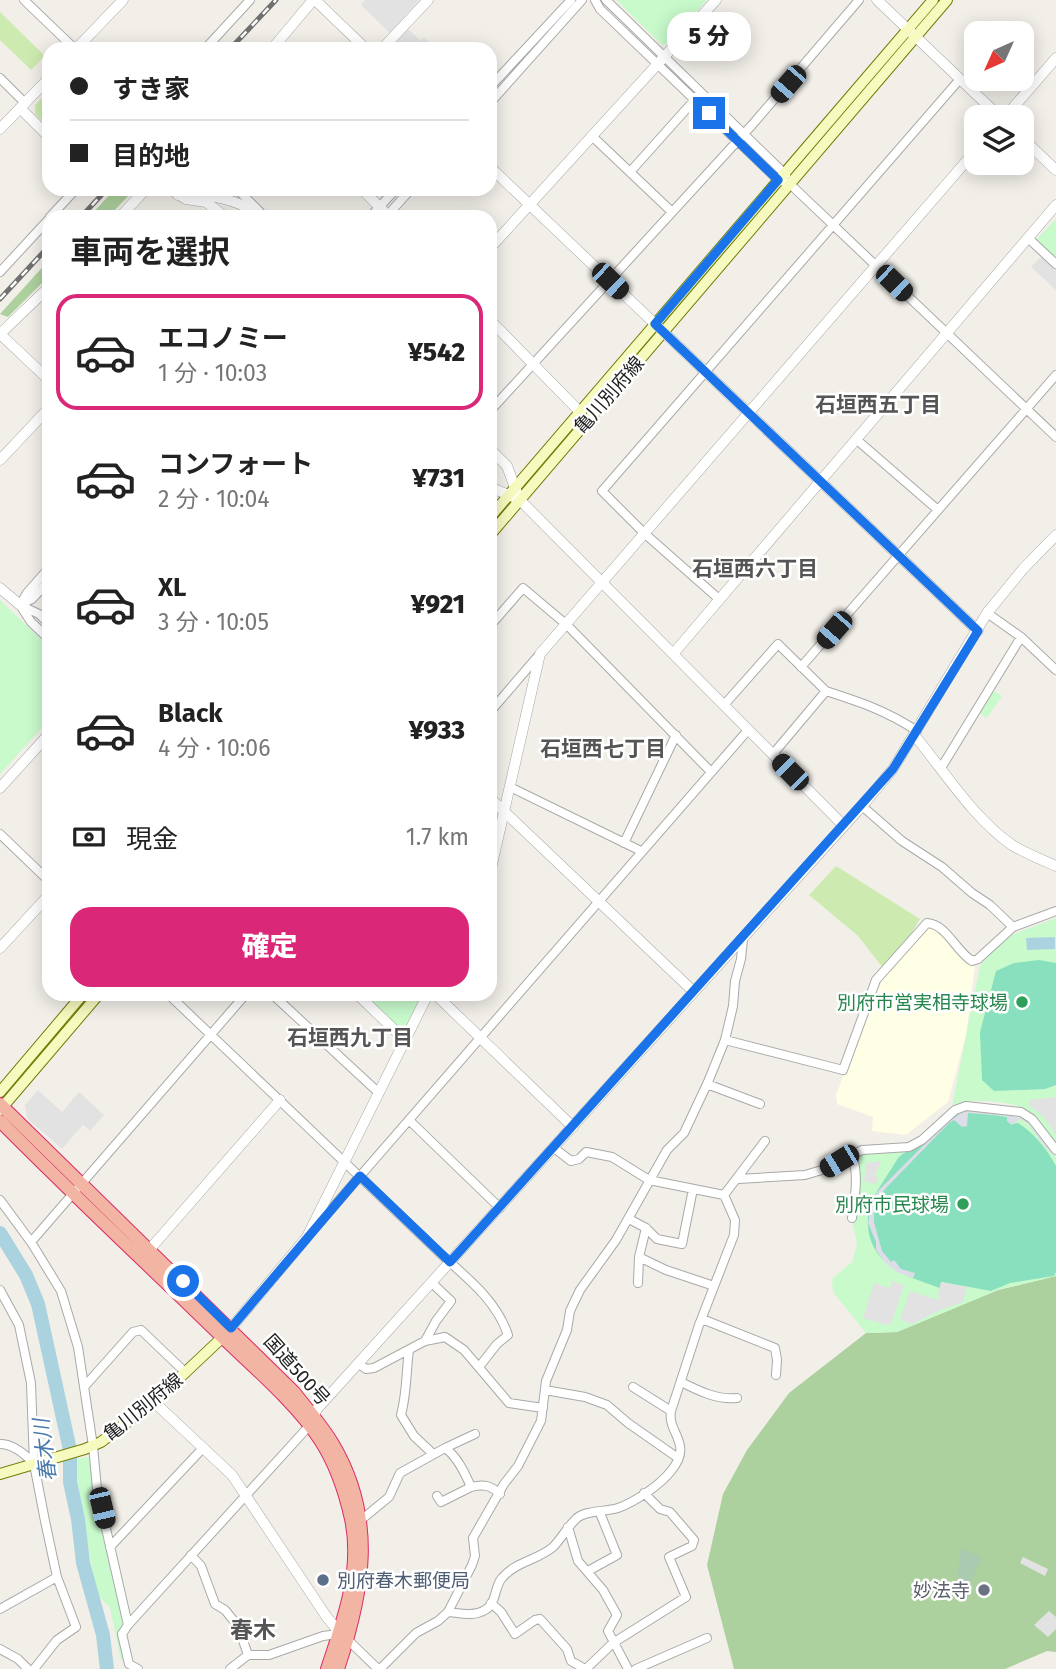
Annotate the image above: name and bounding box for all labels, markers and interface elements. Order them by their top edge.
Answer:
callout: 5 分 [667,11,751,60]
north arrow [964,21,1034,91]
map controls [964,21,1034,175]
text: 5 分 [689,22,729,50]
car [767,61,810,107]
text: すき家 [112,74,190,105]
route end [693,97,725,129]
button: layers [964,105,1034,175]
text: 目的地 [112,141,190,172]
text: 車両を選択 [70,233,230,271]
car [588,259,633,303]
car [872,261,917,305]
icon: car [74,321,137,384]
text: エコノミー [158,323,288,354]
text: ¥542 [408,337,465,368]
street label: 亀川別府線 [569,352,649,438]
text: 1 分 · 10:03 [158,359,267,387]
district label: 石垣西五丁目 [815,392,941,418]
icon: car [74,447,137,510]
text: コンフォート [158,449,313,480]
text: ¥731 [412,463,465,494]
text: 2 分 · 10:04 [158,485,270,513]
district label: 石垣西六丁目 [692,556,818,582]
text: XL [158,572,186,603]
icon: car [74,573,137,636]
text: ¥921 [411,589,465,620]
car [813,607,856,653]
text: 3 分 · 10:05 [158,608,269,636]
text: Black [158,698,223,729]
icon: car [74,699,137,762]
text: ¥933 [409,715,465,746]
text: 4 分 · 10:06 [158,734,270,762]
district label: 石垣西七丁目 [540,736,666,762]
car [768,750,813,794]
icon: cash [70,818,108,856]
text: 1.7 km [406,823,469,851]
text: 現金 [126,824,178,855]
button: 確定 [70,907,469,987]
place label: 別府市営実相寺球場 [837,991,1008,1014]
marker: 別府市営実相寺球場 [1014,994,1030,1010]
district label: 石垣西九丁目 [287,1025,413,1051]
car [816,1141,863,1181]
place label: 別府市民球場 [835,1193,949,1216]
marker: 別府市民球場 [955,1196,971,1212]
route start [167,1265,199,1297]
street label: 国道500号 [259,1330,335,1410]
street label: 亀川別府線 [99,1368,187,1446]
water label: 春木川 [28,1415,62,1483]
car [88,1485,117,1531]
place label: 別府春木郵便局 [337,1569,470,1592]
marker: 別府春木郵便局 [315,1572,331,1588]
place label: 妙法寺 [913,1579,970,1602]
marker: 妙法寺 [976,1582,992,1598]
district label: 春木 [230,1616,276,1644]

